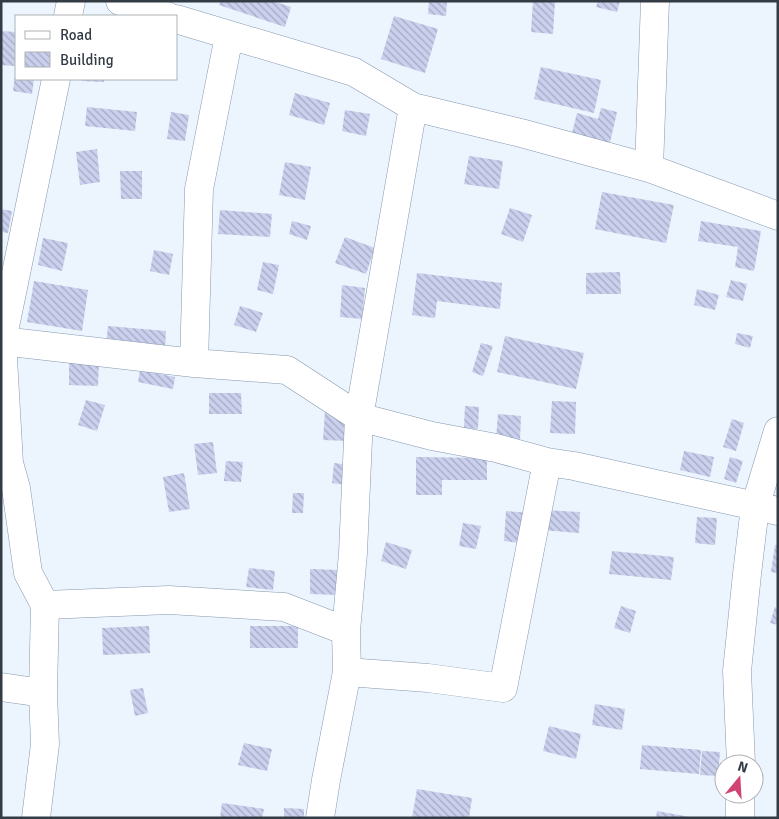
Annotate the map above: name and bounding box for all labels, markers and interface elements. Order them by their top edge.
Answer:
legend [15,15,178,80]
text: Road [60,26,92,44]
text: Building [60,51,114,69]
north arrow [714,754,764,804]
text: N [736,758,750,777]

